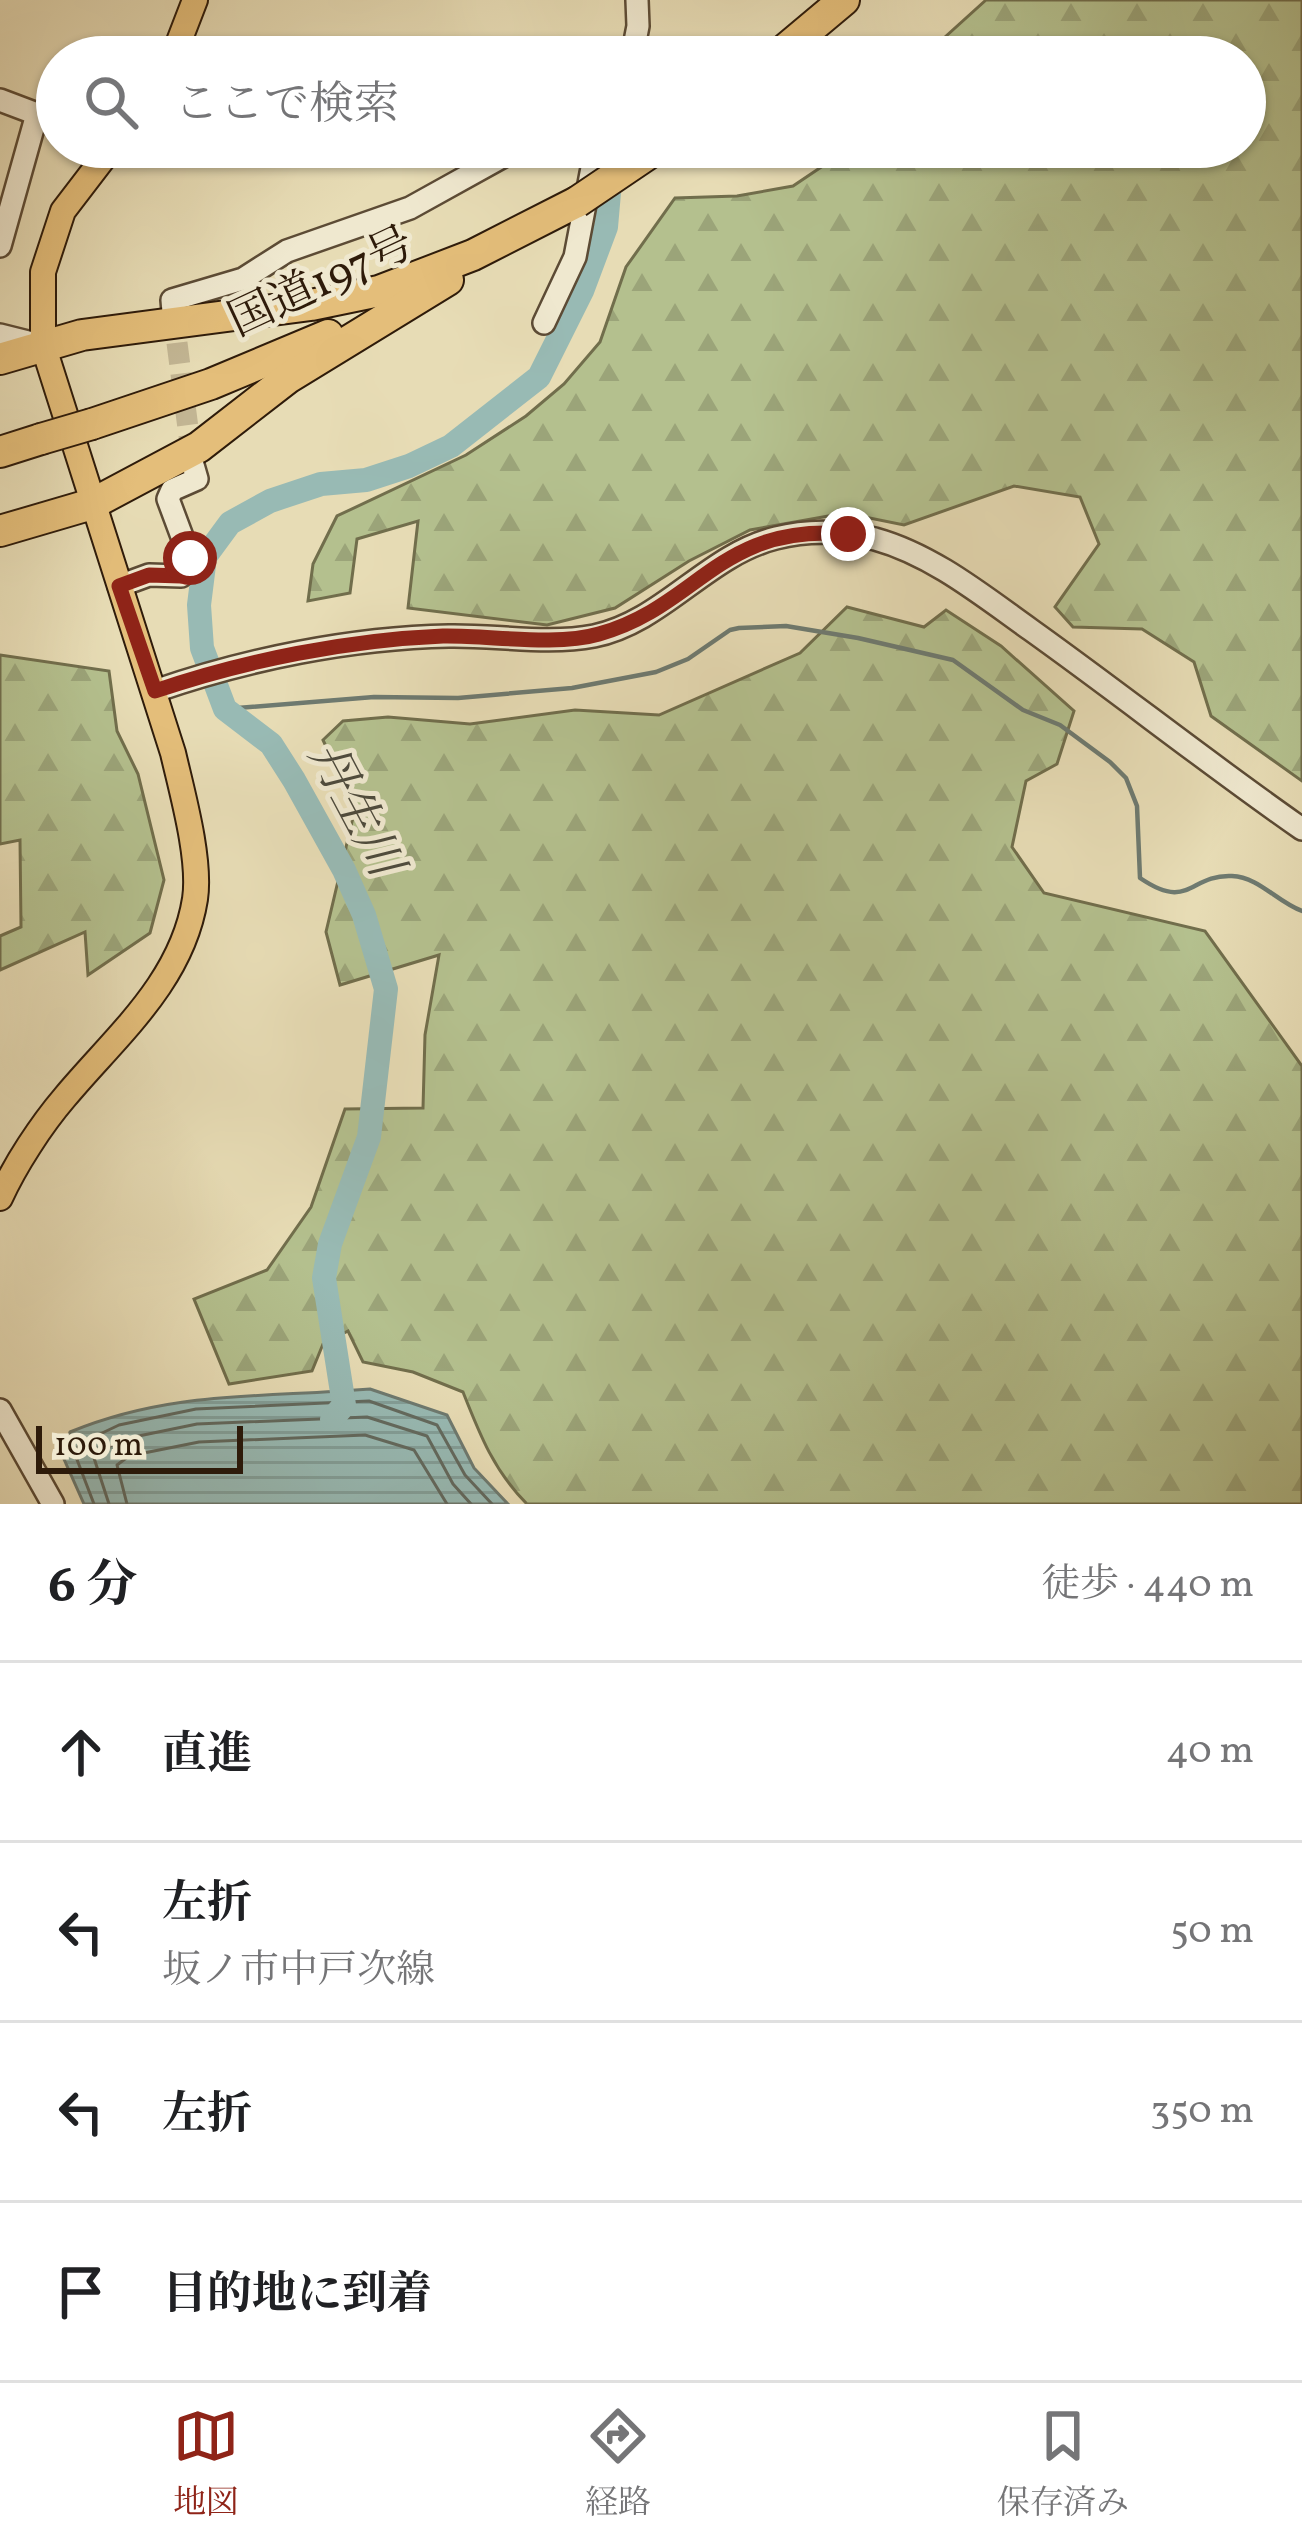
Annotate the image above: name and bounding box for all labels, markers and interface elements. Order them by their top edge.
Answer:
search box [36,36,1266,168]
icon: search [78,69,144,135]
text: ここで検索 [174,75,399,138]
street label: 国道197号 [219,214,425,354]
route end [821,507,875,561]
route start [163,531,217,585]
water label: 丹生川 [290,731,419,894]
scale bar [36,1420,243,1473]
text: 100 m [54,1424,143,1470]
text: 6 分 [48,1552,137,1623]
text: 徒歩 · 440 m [1041,1559,1254,1613]
icon: ahead [48,1719,114,1785]
text: 直進 [162,1725,252,1788]
text: 40 m [1166,1725,1254,1779]
text: 左折 [162,1874,252,1937]
icon: left [48,1899,114,1965]
text: 50 m [1170,1905,1254,1959]
text: 坂ノ市中戸次線 [162,1945,435,1999]
icon: left [48,2079,114,2145]
text: 左折 [162,2085,252,2148]
text: 350 m [1150,2085,1254,2139]
icon: arrive [48,2259,114,2325]
text: 目的地に到着 [162,2265,432,2328]
tab: 地図 [173,2403,239,2528]
tab: 経路 [585,2403,651,2528]
tab: 保存済み [997,2403,1129,2528]

